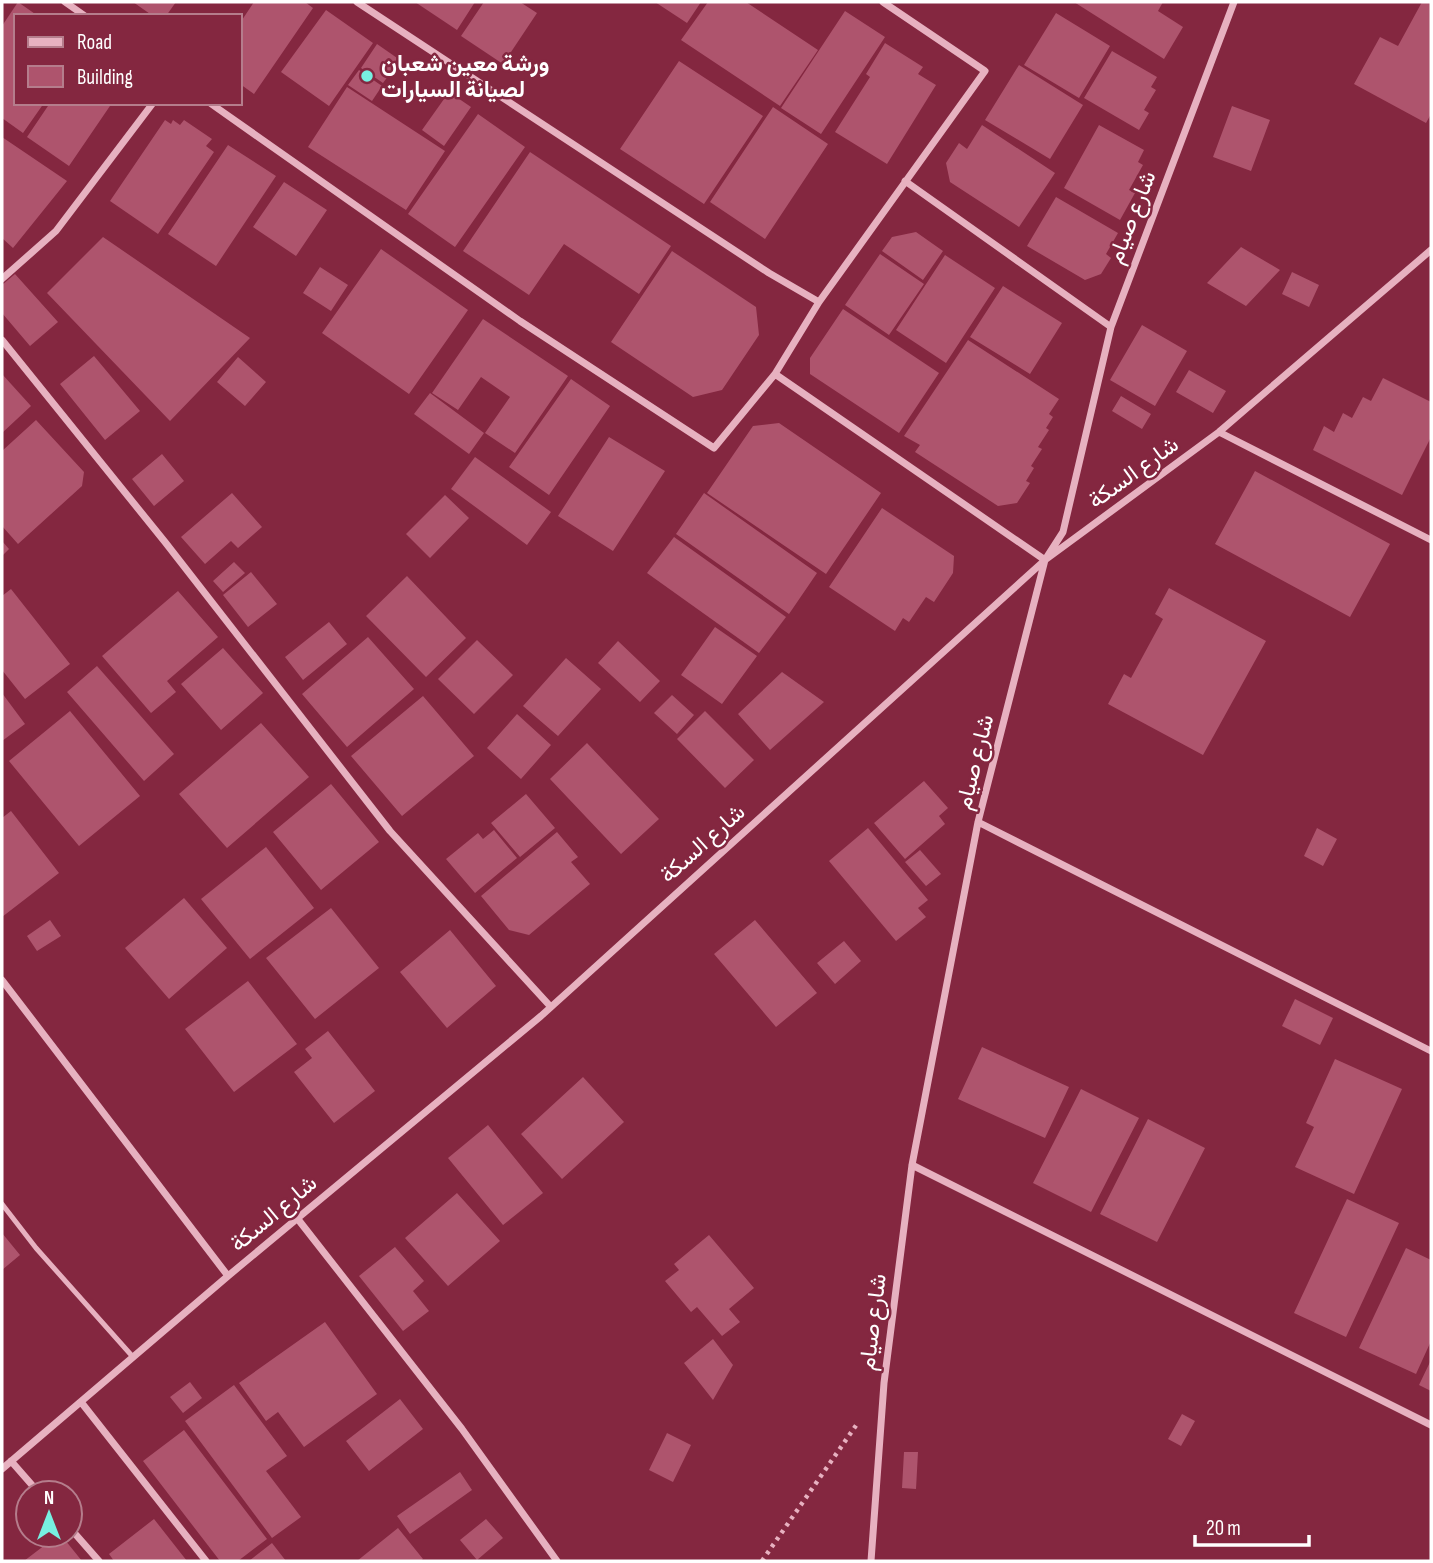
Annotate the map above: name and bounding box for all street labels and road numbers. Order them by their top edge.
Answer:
street label: شارع صيام [1101,167,1163,268]
street label: شارع السكة [1083,431,1185,516]
street label: شارع صيام [950,712,1001,813]
street label: شارع السكة [654,798,752,890]
street label: شارع السكة [224,1169,323,1259]
street label: شارع صيام [853,1272,894,1372]

